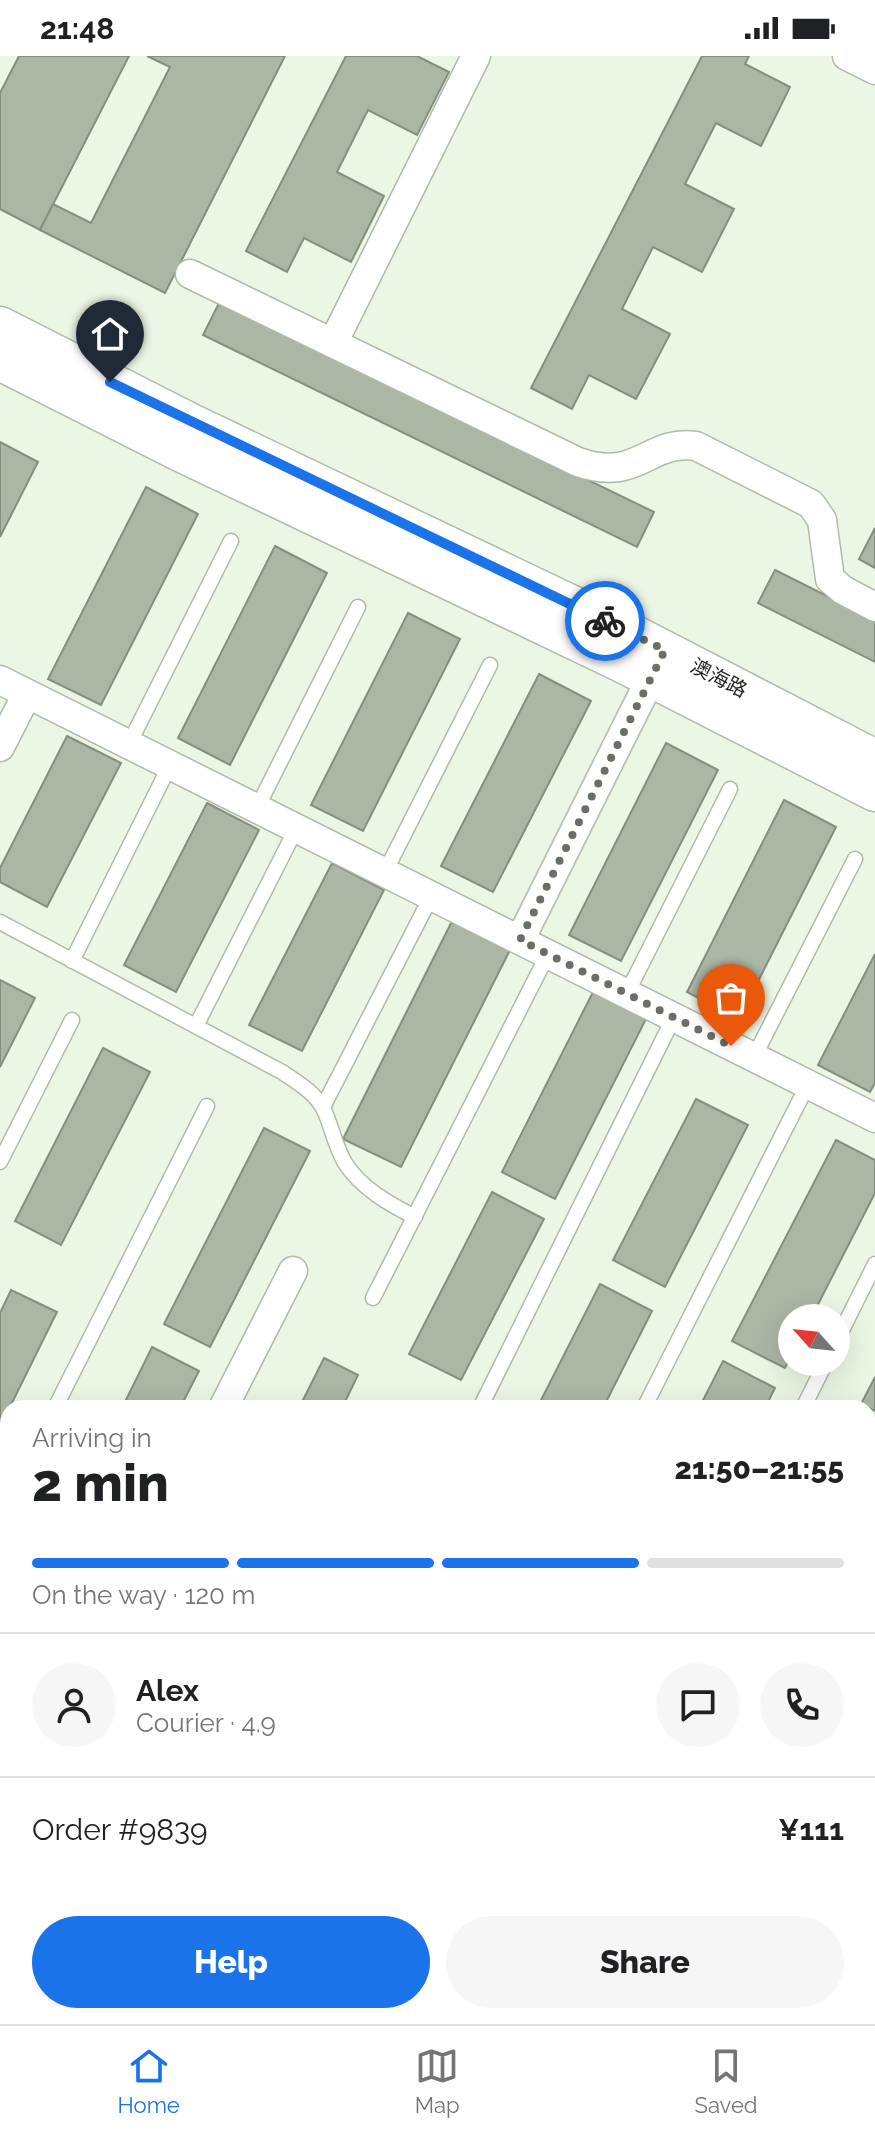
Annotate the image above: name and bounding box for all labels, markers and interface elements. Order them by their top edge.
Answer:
text: 21:48 [40,11,114,46]
pin [76,300,144,382]
icon: home [88,312,132,356]
courier [565,581,645,661]
icon: bike [583,599,627,643]
street label: 澳海路 [687,654,751,702]
pin [697,964,765,1046]
icon: bag [709,976,753,1020]
north arrow [778,1304,850,1376]
map controls [778,1304,850,1376]
text: Arriving in [32,1423,152,1453]
text: 21:50–21:55 [675,1451,844,1486]
text: 2 min [32,1452,169,1513]
text: On the way · 120 m [32,1580,256,1610]
button: person [32,1663,116,1747]
button: chat [656,1663,740,1747]
button: phone [760,1663,844,1747]
text: Alex [136,1673,199,1708]
text: Courier · 4.9 [136,1708,276,1738]
text: Order #9839 [32,1812,208,1847]
text: ¥111 [778,1812,844,1847]
button: Help [32,1916,430,2008]
button: Share [446,1916,844,2008]
tab: Home [118,2044,180,2118]
tab: Map [415,2044,460,2118]
tab: Saved [695,2044,757,2118]

